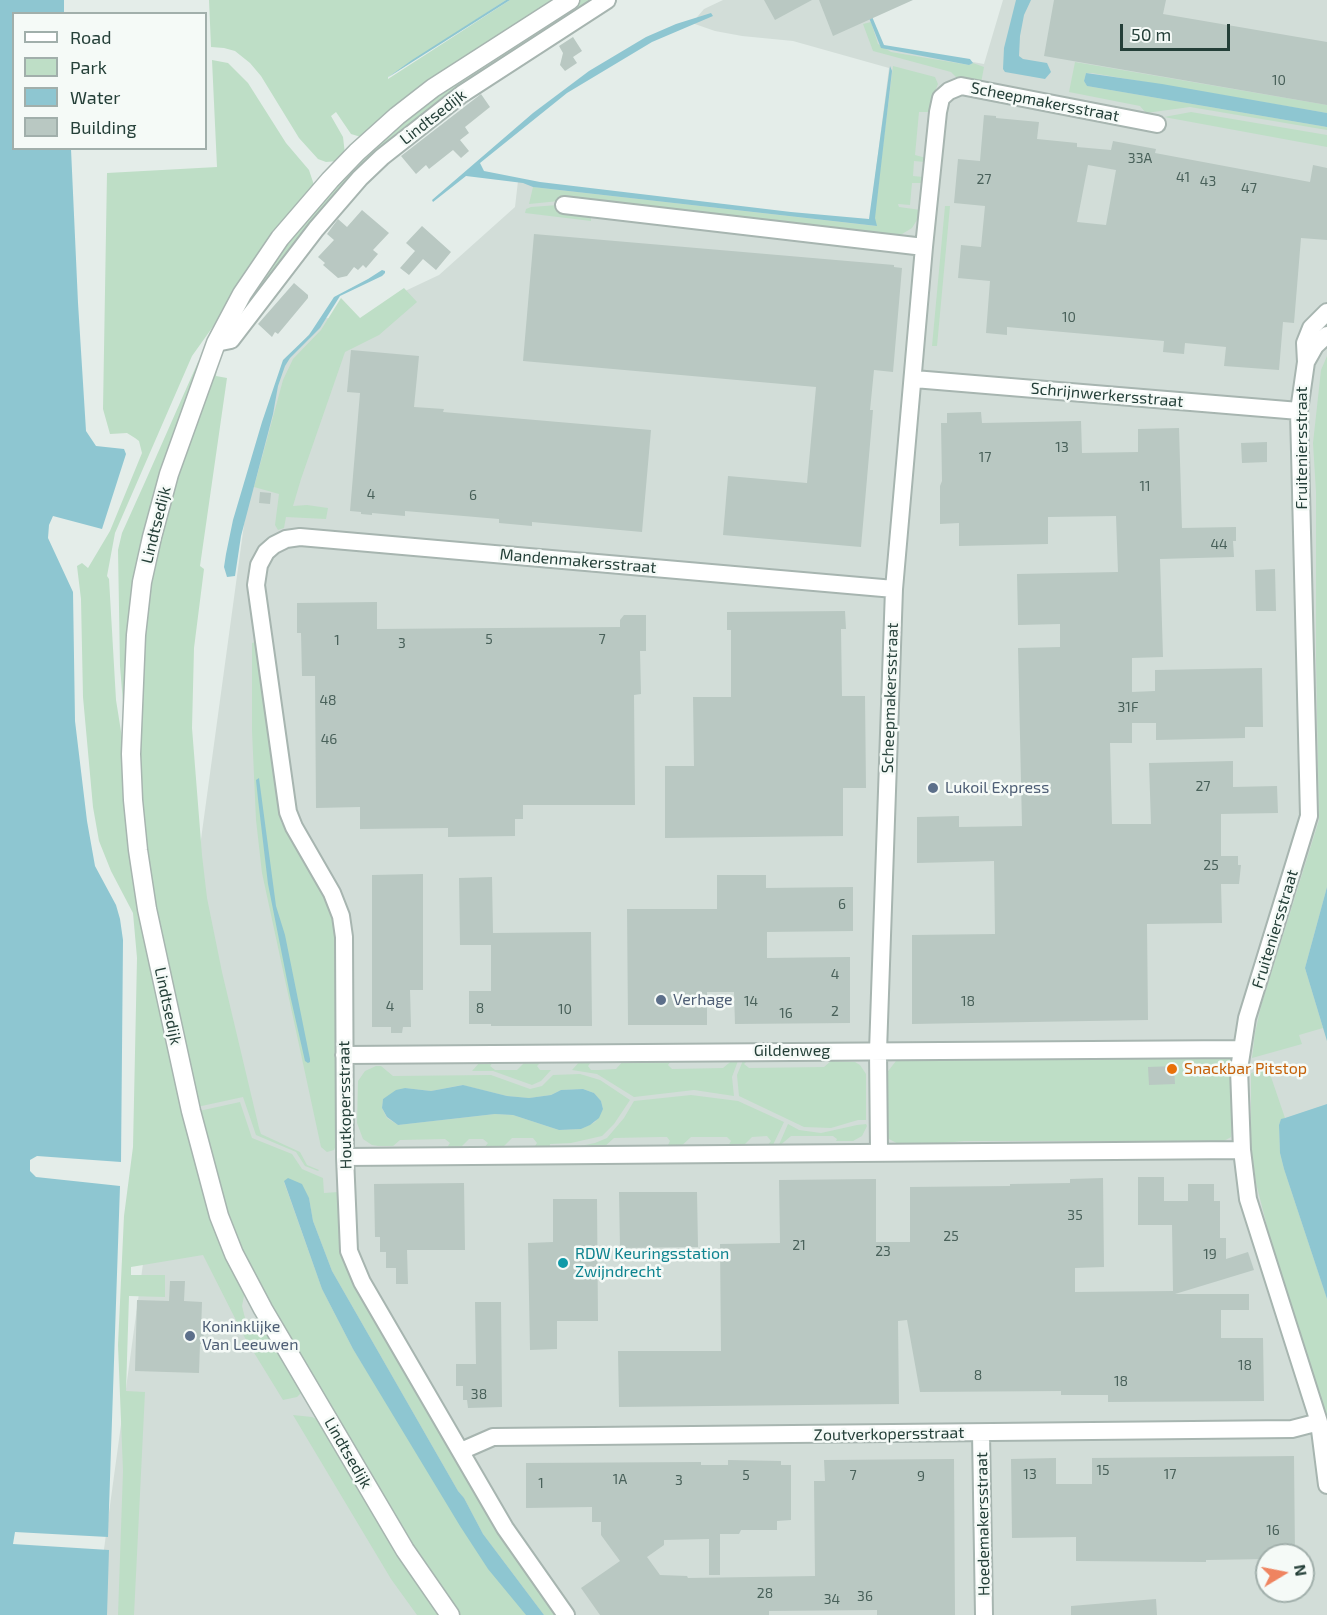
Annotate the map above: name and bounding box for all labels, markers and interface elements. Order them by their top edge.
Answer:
legend [12,12,207,150]
scale bar [1123,12,1232,50]
text: 50 m [1131,23,1171,45]
text: Road [70,26,111,48]
text: Park [70,56,107,78]
house number: 10 [1272,72,1286,88]
street label: Scheepmakersstraat [969,78,1121,126]
street label: Lindtsedijk [396,85,470,149]
text: Water [70,86,120,108]
text: Building [70,116,137,138]
house number: 33A [1128,150,1152,166]
house number: 41 [1176,169,1190,185]
house number: 27 [976,171,992,187]
house number: 43 [1200,173,1216,189]
house number: 47 [1241,180,1257,196]
house number: 10 [1062,309,1076,325]
street label: Schrijnwerkersstraat [1030,379,1184,411]
street label: Fruiteniersstraat [1292,386,1312,510]
house number: 13 [1055,439,1069,455]
house number: 17 [979,449,991,465]
house number: 11 [1139,478,1151,494]
street label: Lindtsedijk [137,484,175,566]
house number: 4 [367,486,375,502]
house number: 6 [469,487,477,503]
house number: 44 [1210,536,1228,552]
street label: Mandenmakersstraat [499,545,657,577]
street label: Scheepmakersstraat [878,622,902,774]
house number: 5 [485,631,493,647]
house number: 7 [598,631,606,647]
house number: 1 [334,632,340,648]
house number: 3 [398,635,406,651]
house number: 48 [319,692,337,708]
house number: 31F [1118,699,1138,715]
house number: 46 [321,731,337,747]
place label: Lukoil Express [945,778,1049,798]
house number: 27 [1195,778,1211,794]
marker: Lukoil Express [926,781,940,795]
house number: 25 [1203,857,1219,873]
street label: Fruiteniersstraat [1248,867,1302,991]
house number: 6 [838,896,846,912]
street label: Lindtsedijk [150,965,186,1047]
house number: 4 [831,966,839,982]
place label: Verhage [673,990,733,1010]
marker: Verhage [654,993,668,1007]
house number: 14 [744,993,758,1009]
house number: 18 [961,993,975,1009]
house number: 4 [386,998,394,1014]
house number: 8 [476,1000,484,1016]
house number: 10 [558,1001,572,1017]
house number: 2 [831,1003,839,1019]
house number: 16 [779,1005,793,1021]
street label: Houtkopersstraat [334,1040,356,1170]
street label: Gildenweg [754,1041,830,1061]
place label: Snackbar Pitstop [1184,1059,1307,1079]
marker: Snackbar Pitstop [1165,1062,1179,1076]
house number: 35 [1067,1207,1083,1223]
house number: 25 [943,1228,959,1244]
house number: 21 [792,1237,806,1253]
house number: 23 [875,1243,891,1259]
place label: RDW Keuringsstation Zwijndrecht [575,1244,729,1282]
house number: 19 [1203,1246,1217,1262]
marker: RDW Keuringsstation Zwijndrecht [556,1256,570,1270]
place label: Koninklijke Van Leeuwen [202,1317,298,1355]
marker: Koninklijke Van Leeuwen [183,1329,197,1343]
house number: 18 [1238,1357,1252,1373]
house number: 8 [974,1367,982,1383]
house number: 18 [1114,1373,1128,1389]
house number: 38 [471,1386,487,1402]
street label: Lindtsedijk [320,1414,376,1492]
street label: Zoutverkopersstraat [814,1423,964,1445]
street label: Hoedemakersstraat [972,1452,994,1596]
house number: 15 [1096,1462,1110,1478]
house number: 13 [1023,1466,1037,1482]
house number: 17 [1164,1466,1176,1482]
house number: 5 [742,1467,750,1483]
house number: 7 [849,1467,857,1483]
house number: 9 [917,1468,925,1484]
house number: 1A [613,1471,627,1487]
house number: 3 [675,1472,683,1488]
house number: 1 [538,1475,544,1491]
house number: 16 [1266,1522,1280,1538]
north arrow [1255,1543,1315,1603]
text: N [1291,1563,1312,1577]
house number: 28 [757,1585,773,1601]
house number: 36 [857,1588,873,1604]
house number: 34 [824,1591,840,1607]

